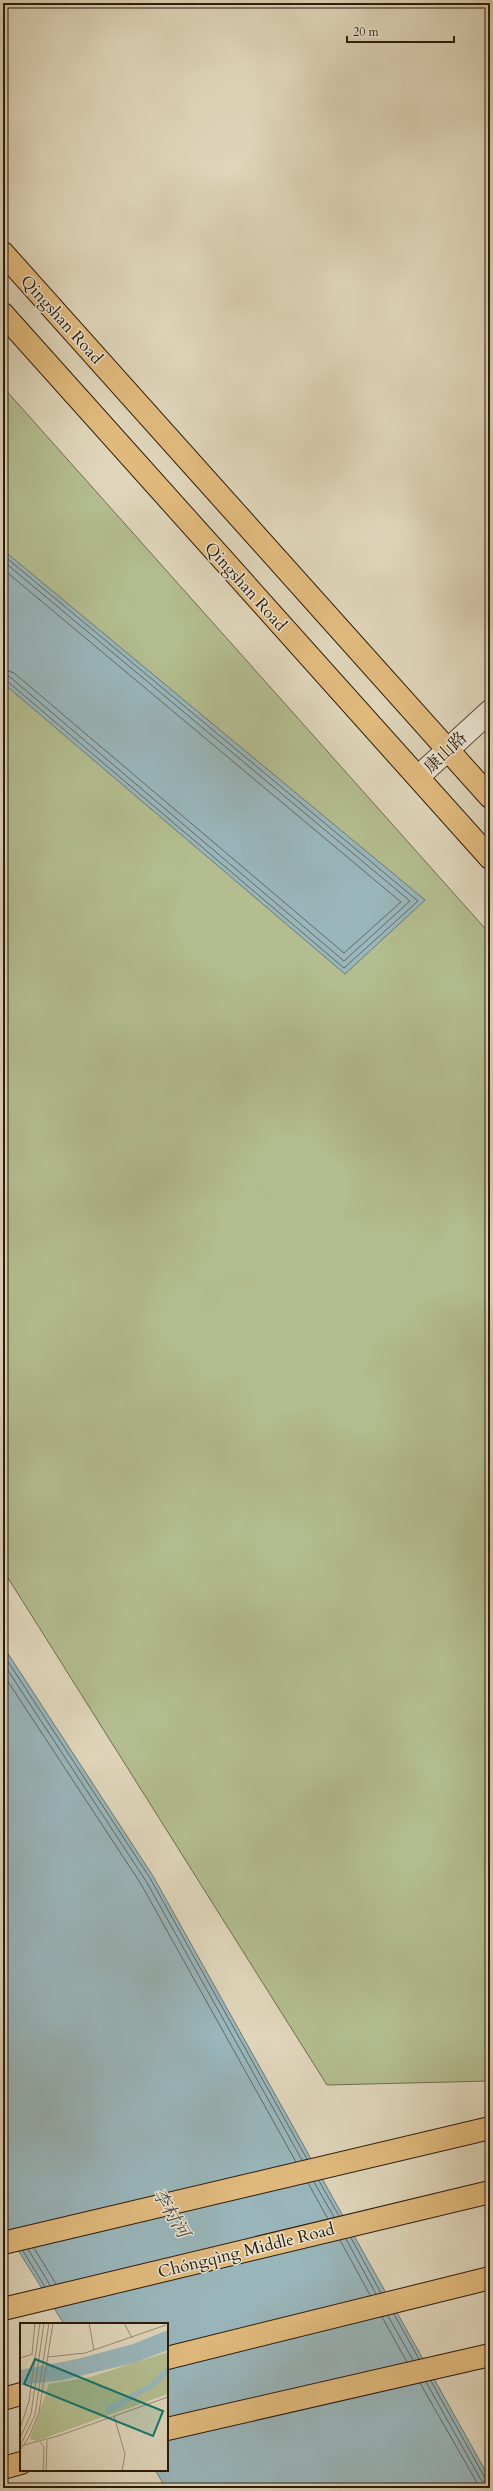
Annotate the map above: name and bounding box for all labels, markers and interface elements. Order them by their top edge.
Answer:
scale bar [347,18,454,44]
text: 20 m [353,24,380,40]
street label: Qingshan Road [15,270,108,369]
street label: Qingshan Road [199,537,292,636]
street label: 康山路 [419,727,472,778]
water label: 李村河 [146,2184,197,2245]
street label: Chóngqìng Middle Road [155,2217,337,2284]
inset map [20,2323,168,2471]

